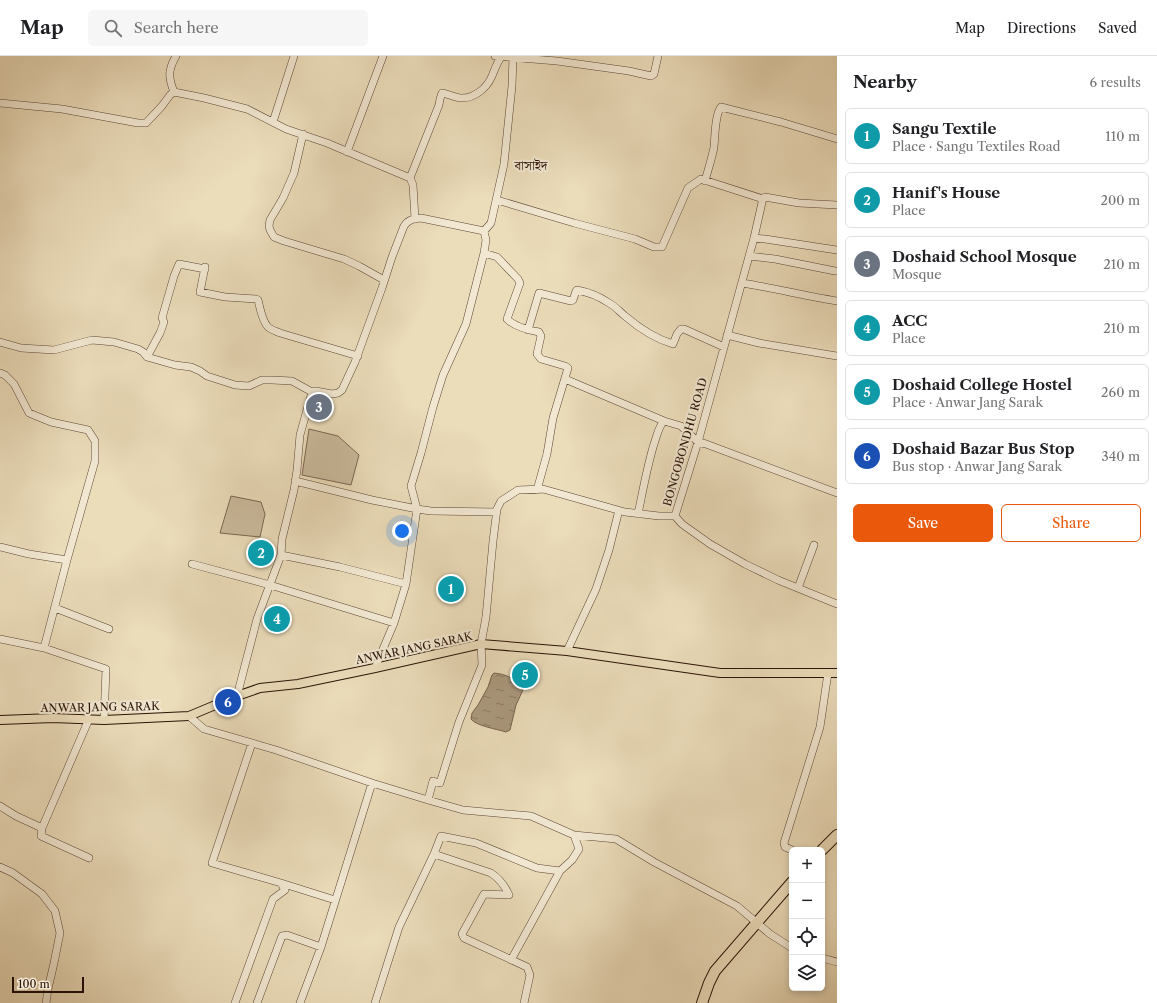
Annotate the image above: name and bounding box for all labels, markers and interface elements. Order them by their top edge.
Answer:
search box [88,10,368,46]
text: Map [20,16,64,39]
icon: search [102,17,124,39]
text: Search here [134,18,219,37]
text: Map [955,19,985,37]
text: Directions [1007,19,1076,37]
text: Saved [1098,19,1137,37]
text: Nearby [853,72,917,92]
text: 6 results [1090,74,1141,90]
text: Sangu Textile [892,119,996,138]
text: 1 [864,128,870,144]
text: 110 m [1105,128,1140,144]
text: Place · Sangu Textiles Road [892,138,1061,154]
district label: বাসাইদ [514,157,549,173]
text: Hanif's House [892,183,1000,202]
text: 2 [863,192,871,208]
text: 200 m [1100,192,1140,208]
text: Place [892,202,925,218]
text: Doshaid School Mosque [892,247,1077,266]
text: 3 [863,256,871,272]
text: 210 m [1103,256,1140,272]
text: Mosque [892,266,942,282]
text: ACC [892,311,927,330]
text: 4 [863,320,871,336]
text: 210 m [1103,320,1140,336]
text: Place [892,330,925,346]
text: Doshaid College Hostel [892,375,1072,394]
street label: BONGOBONDHU ROAD [660,376,710,508]
text: 5 [863,384,871,400]
text: 260 m [1101,384,1140,400]
pin: 3 [306,392,332,422]
text: Place · Anwar Jang Sarak [892,394,1043,410]
text: Doshaid Bazar Bus Stop [892,439,1075,458]
text: 6 [863,448,871,464]
text: 340 m [1102,448,1140,464]
text: Bus stop · Anwar Jang Sarak [892,458,1062,474]
button: Save [853,504,993,542]
button: Share [1001,504,1141,542]
your location [392,521,412,541]
pin: 2 [248,538,274,568]
pin: 1 [438,574,464,604]
pin: 4 [264,604,290,634]
street label: ANWAR JANG SARAK [353,629,474,667]
pin: 5 [512,660,538,690]
pin: 6 [215,687,241,717]
street label: ANWAR JANG SARAK [39,699,160,715]
map controls [789,847,825,991]
button: + [789,847,825,883]
button: − [789,883,825,919]
button: locate [789,919,825,955]
button: layers [789,955,825,991]
scale bar [12,975,84,994]
text: 100 m [18,977,50,991]

